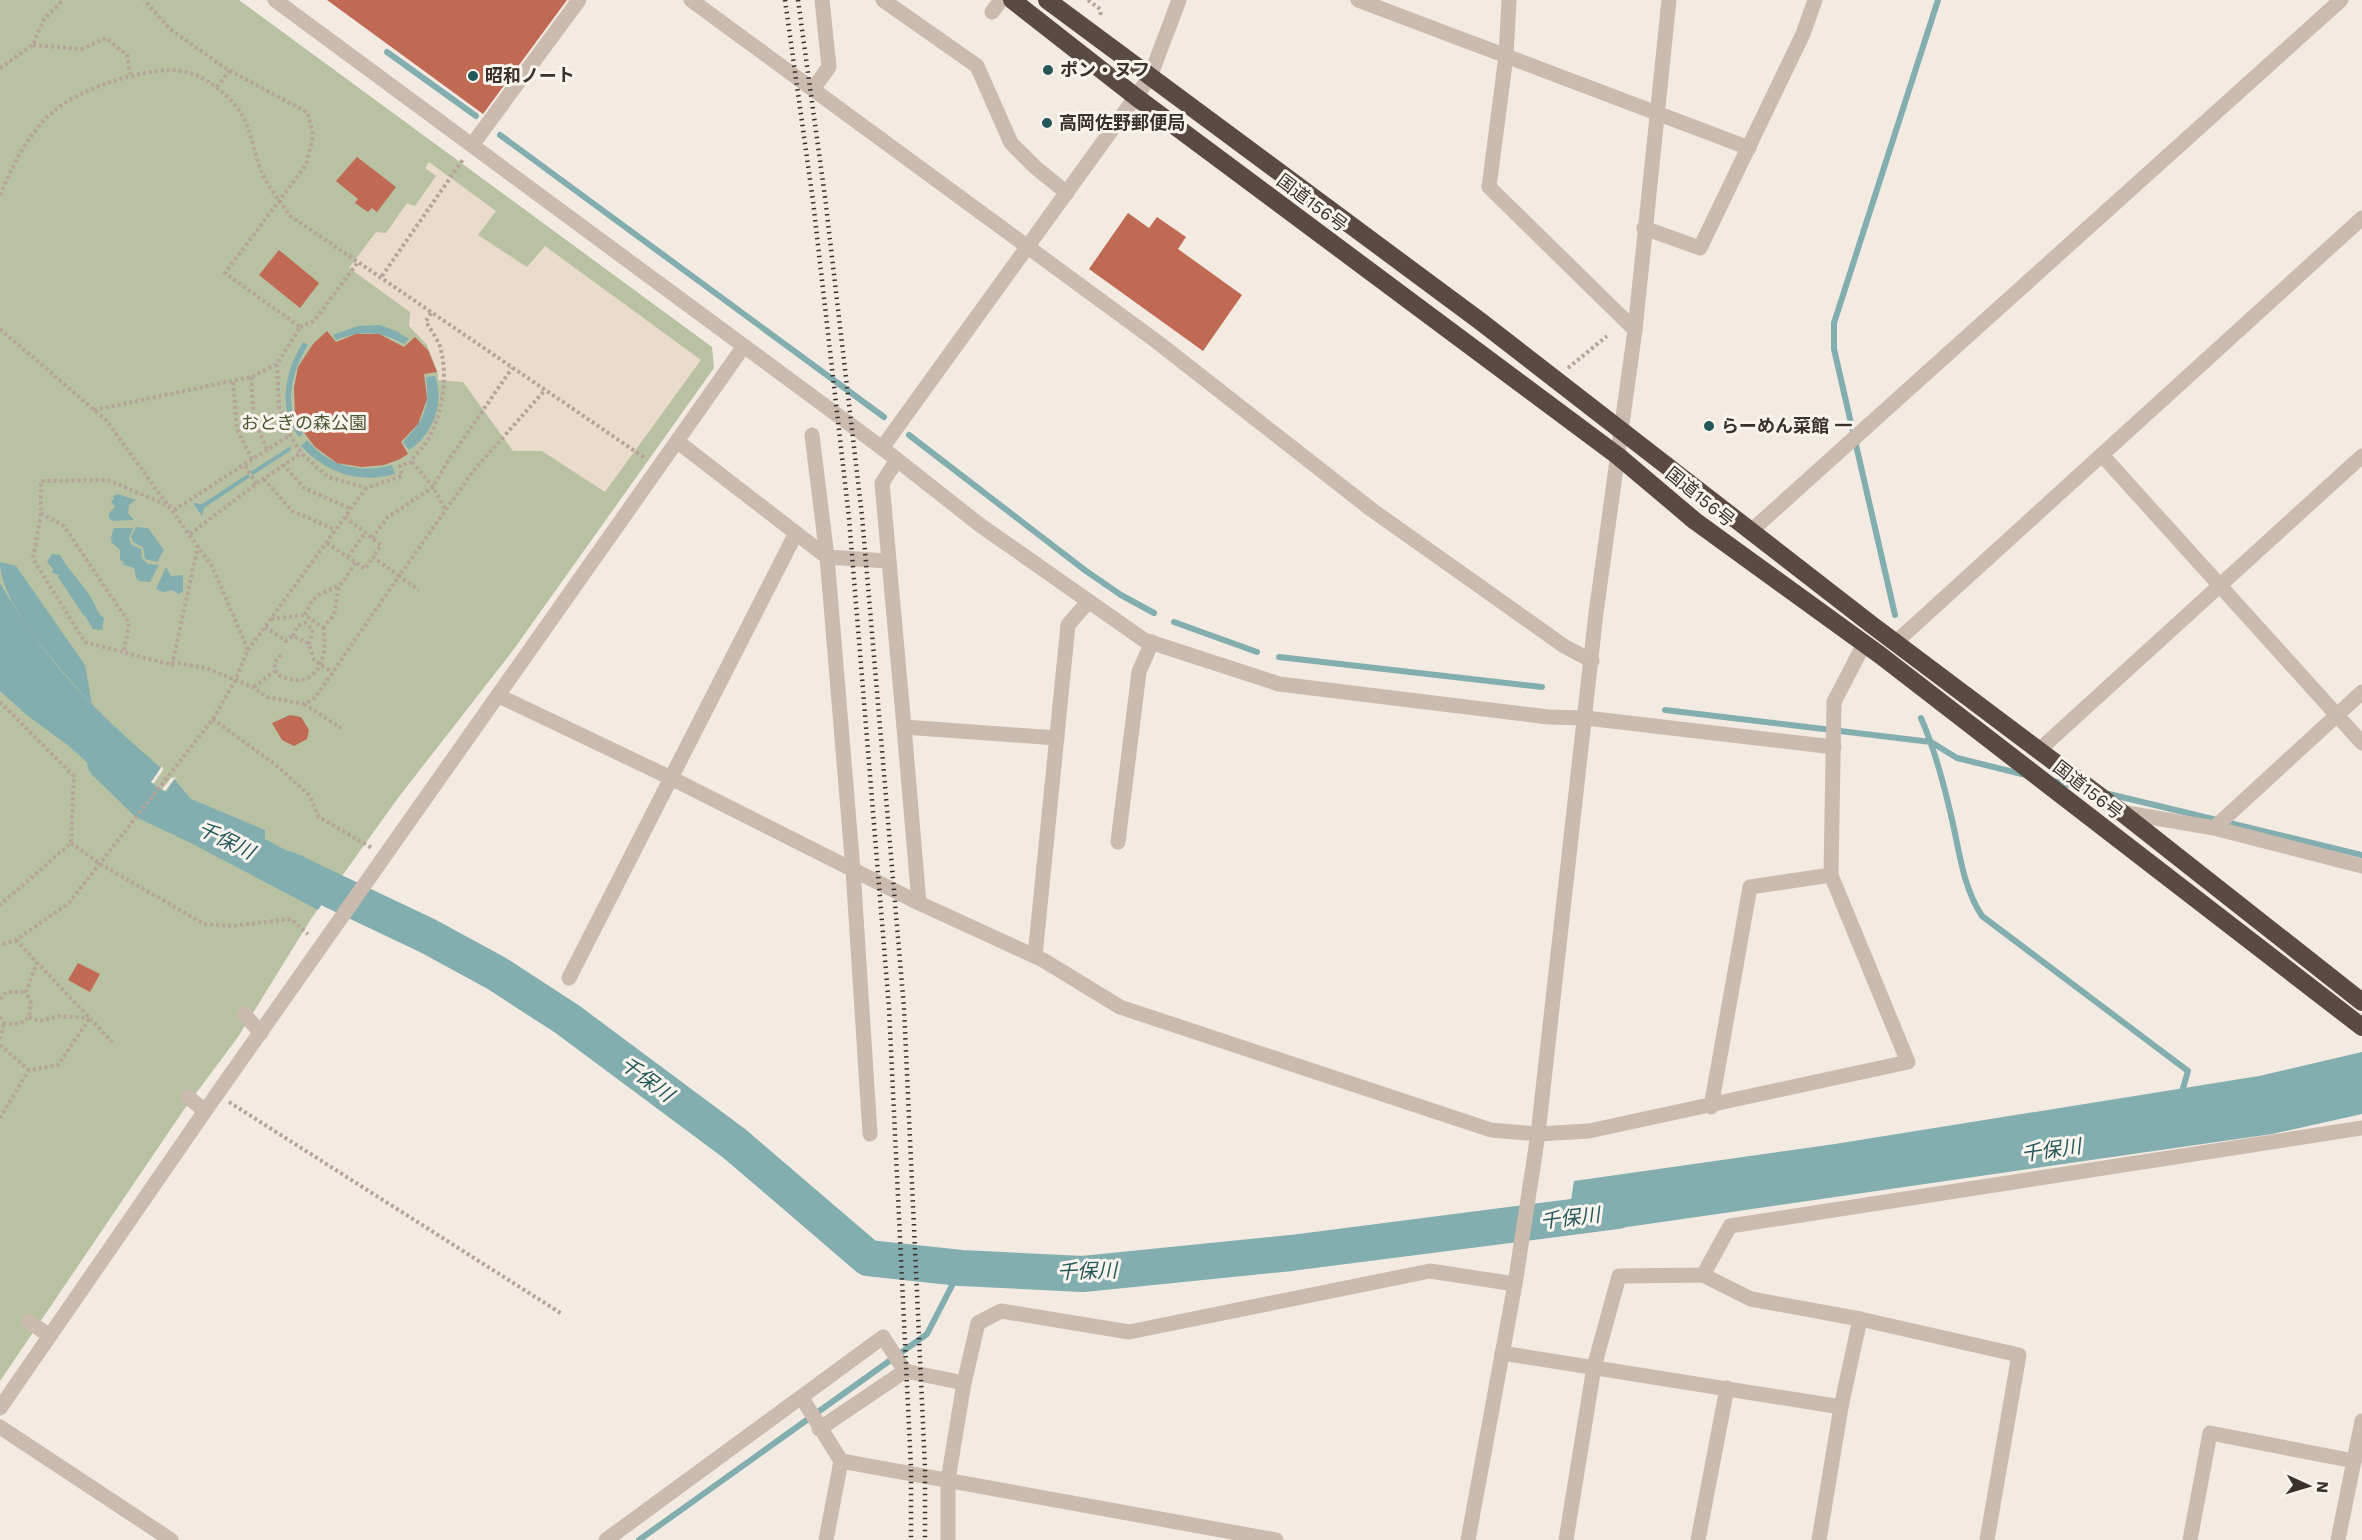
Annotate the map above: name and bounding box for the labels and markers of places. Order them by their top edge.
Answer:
place label: ポン・ヌフ [1060,59,1150,80]
marker: ポン・ヌフ [1041,63,1055,77]
place label: 昭和ノート [485,65,575,86]
marker: 昭和ノート [466,69,480,83]
place label: 高岡佐野郵便局 [1059,112,1185,133]
marker: 高岡佐野郵便局 [1040,116,1054,130]
place label: らーめん菜館 一 [1721,415,1852,436]
marker: らーめん菜館 一 [1702,419,1716,433]

